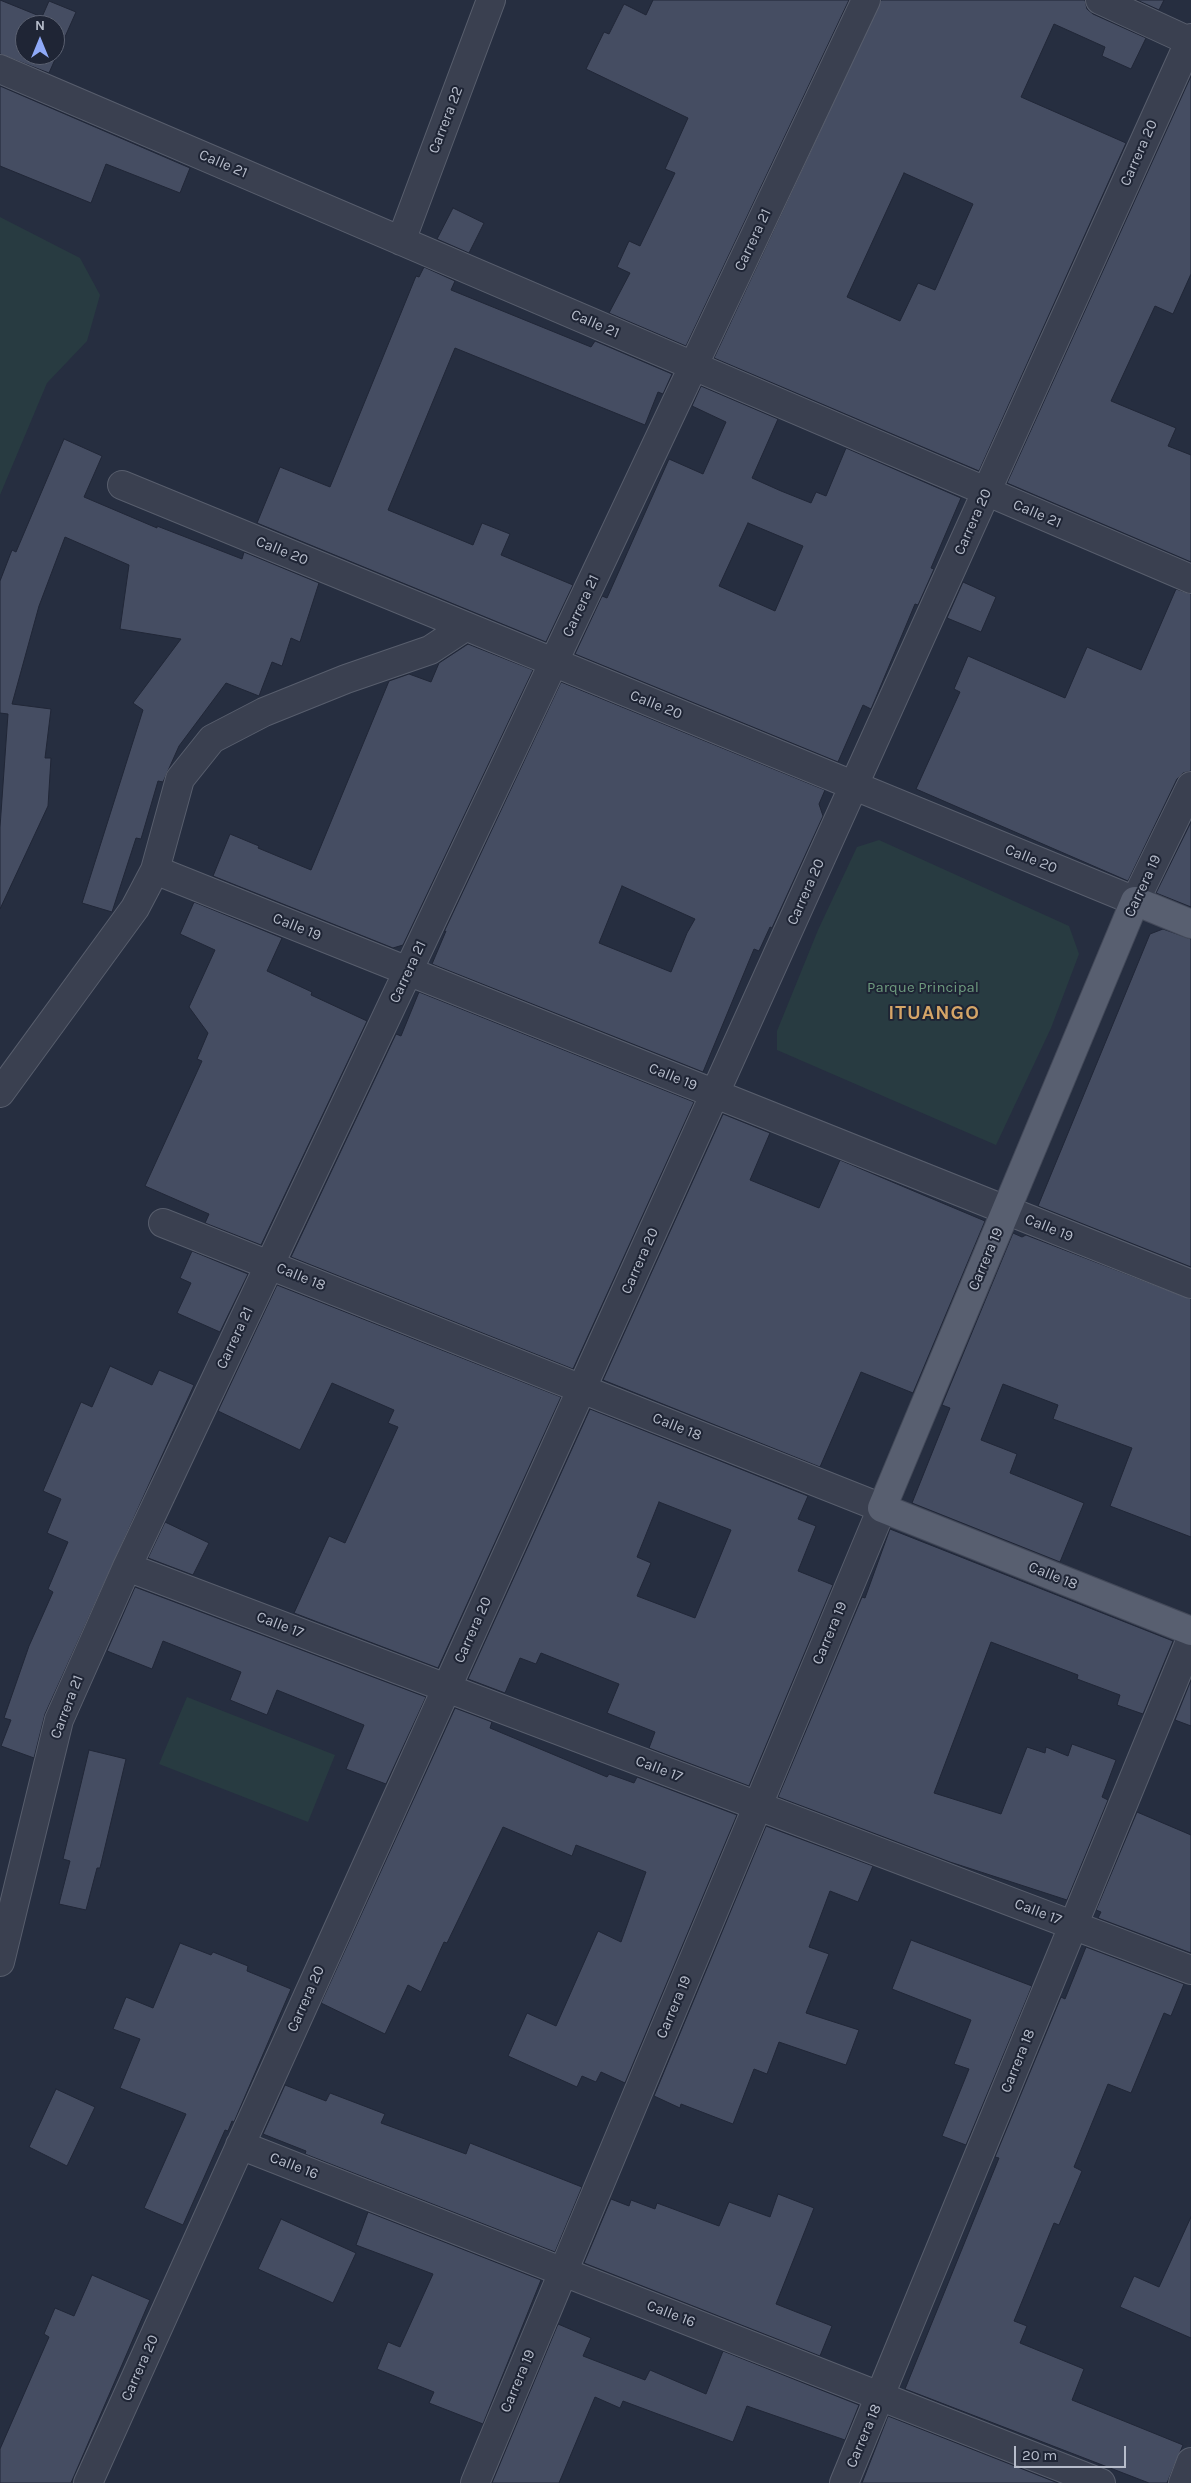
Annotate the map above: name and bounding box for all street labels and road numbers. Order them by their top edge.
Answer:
street label: Carrera 22 [425,84,467,156]
street label: Carrera 20 [1116,117,1162,189]
street label: Calle 21 [196,146,250,182]
street label: Carrera 21 [731,206,775,274]
street label: Calle 21 [568,306,622,342]
street label: Carrera 20 [950,486,996,558]
street label: Calle 21 [1010,496,1064,532]
street label: Calle 20 [253,532,311,570]
street label: Carrera 21 [559,572,603,640]
street label: Calle 20 [627,686,685,724]
street label: Calle 20 [1002,840,1060,878]
street label: Carrera 19 [1121,852,1165,920]
street label: Carrera 20 [783,856,829,928]
street label: Calle 19 [270,909,324,945]
street label: Carrera 21 [386,938,430,1006]
street label: Calle 19 [646,1059,700,1095]
street label: Calle 19 [1022,1210,1076,1246]
street label: Carrera 20 [617,1225,663,1297]
street label: Carrera 19 [965,1225,1007,1293]
street label: Calle 18 [274,1259,328,1295]
street label: Carrera 21 [213,1304,257,1372]
street label: Calle 18 [650,1409,704,1445]
street label: Calle 18 [1026,1558,1080,1594]
street label: Carrera 20 [450,1594,496,1666]
street label: Carrera 19 [809,1599,851,1667]
street label: Calle 17 [254,1608,306,1642]
street label: Carrera 21 [47,1673,87,1741]
street label: Calle 17 [633,1752,685,1786]
street label: Calle 17 [1012,1895,1064,1929]
street label: Carrera 20 [283,1963,329,2035]
street label: Carrera 19 [653,1973,695,2041]
street label: Carrera 18 [997,2026,1039,2096]
street label: Calle 16 [267,2149,321,2183]
street label: Calle 16 [644,2297,698,2331]
street label: Carrera 20 [117,2332,163,2404]
street label: Carrera 19 [497,2347,539,2415]
street label: Carrera 18 [843,2401,885,2471]

